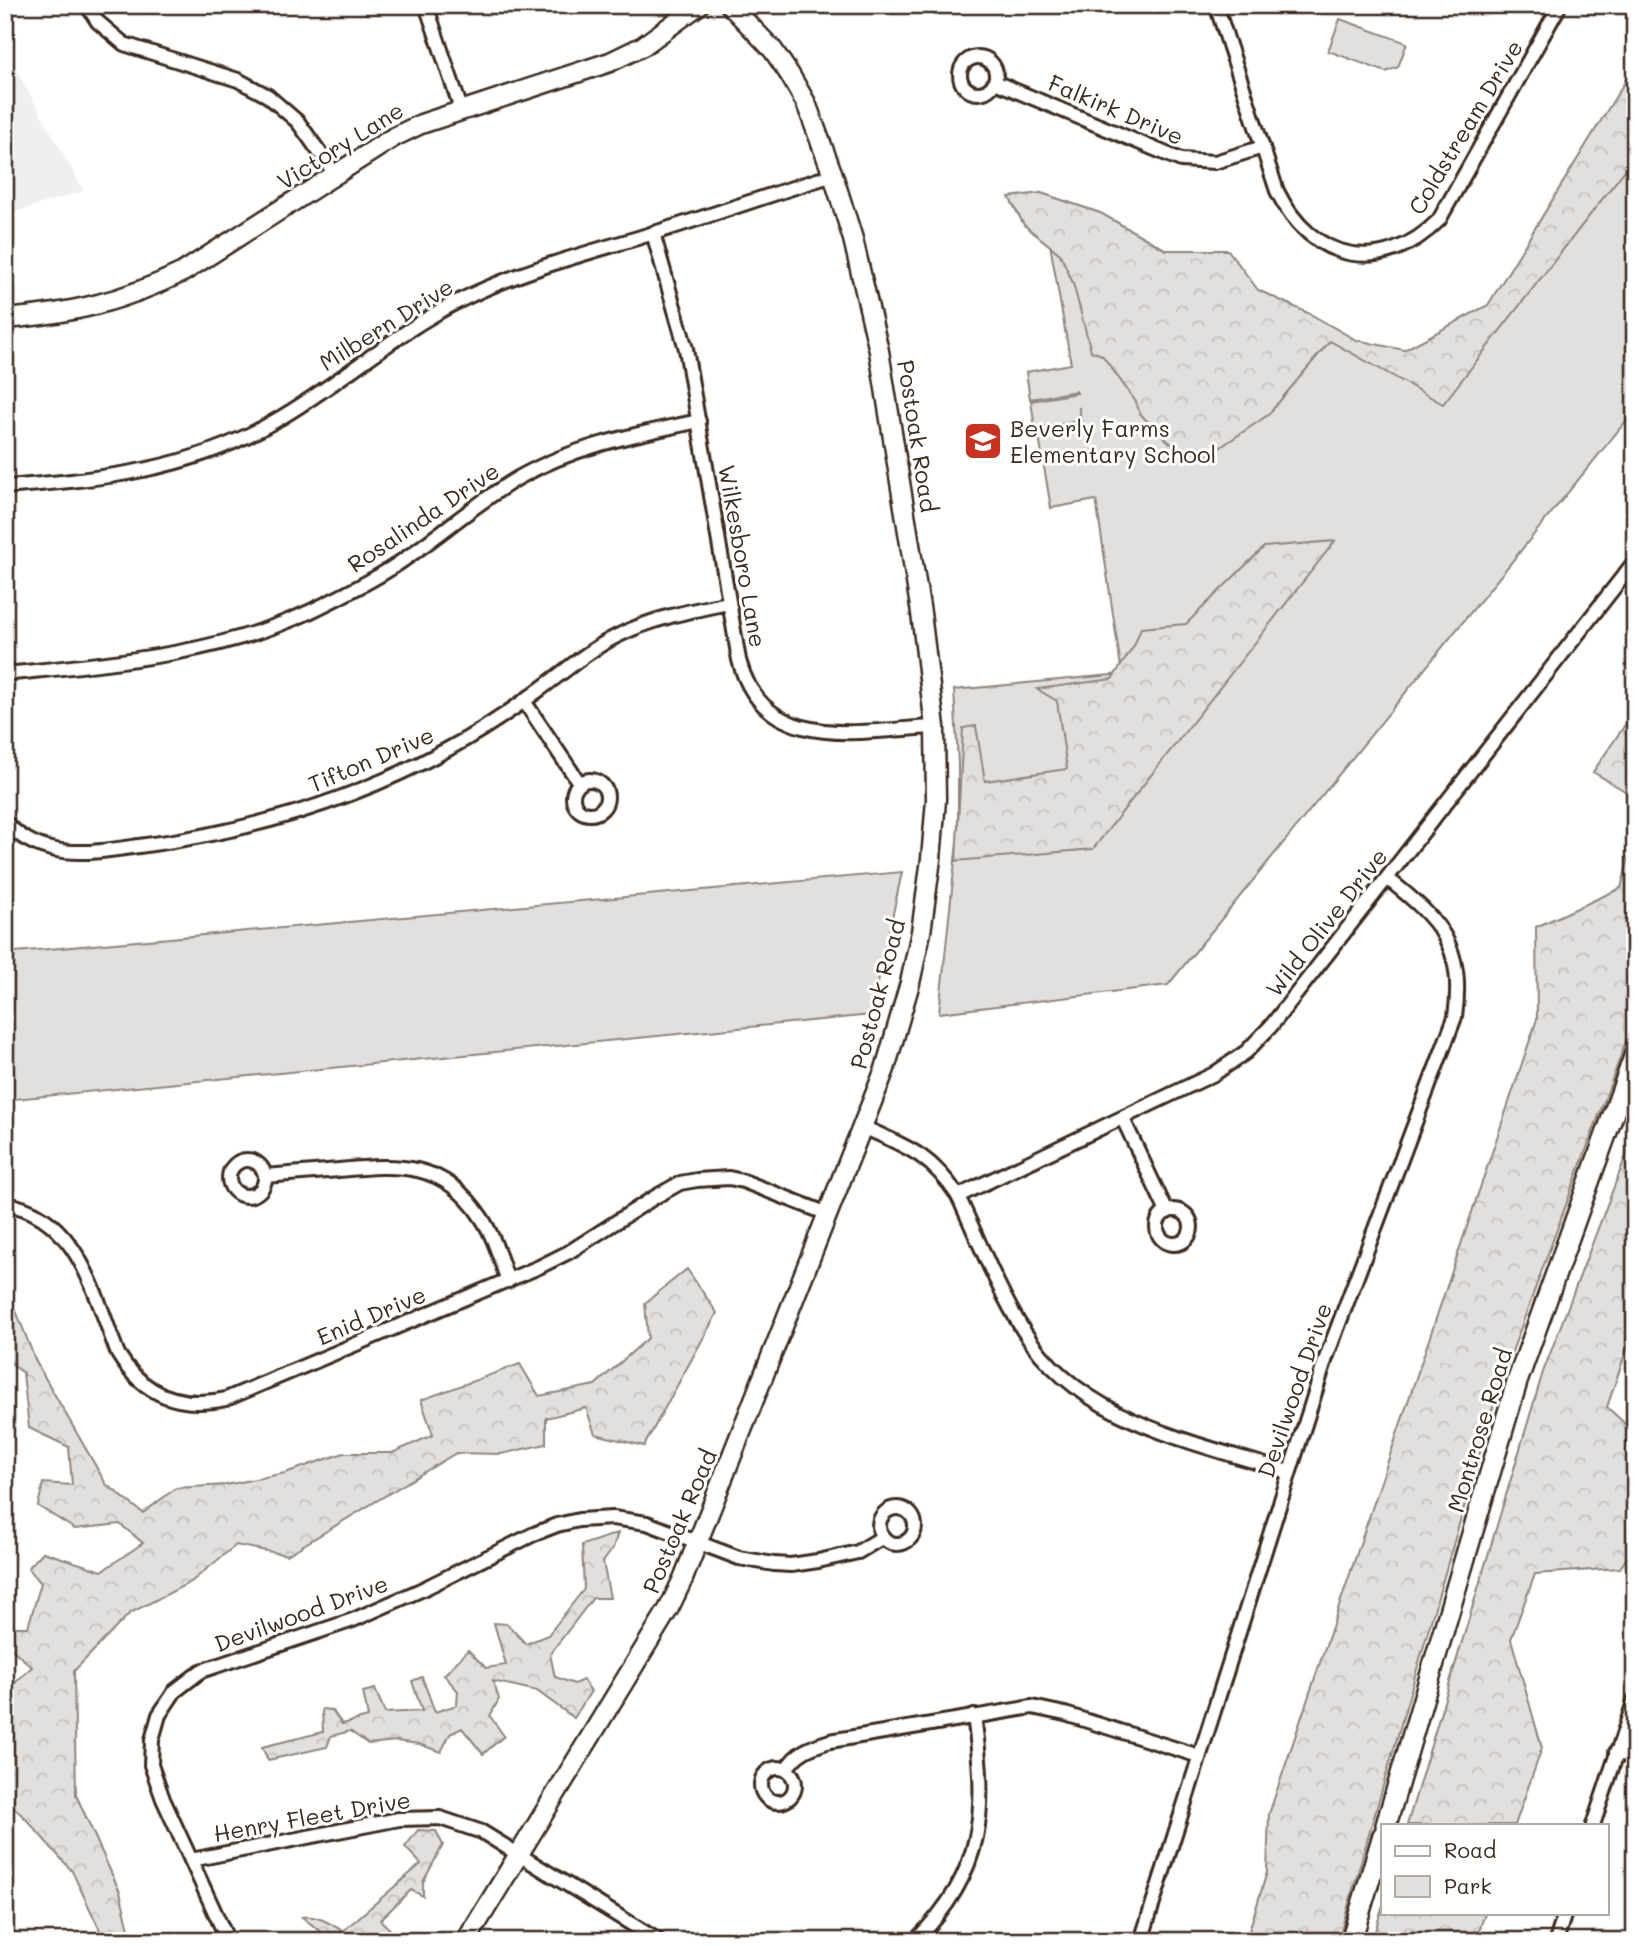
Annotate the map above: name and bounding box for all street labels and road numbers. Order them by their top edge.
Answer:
street label: Coldstream Drive [1401,34,1529,220]
street label: Falkirk Drive [1044,67,1188,151]
street label: Victory Lane [271,94,409,196]
street label: Milbern Drive [313,271,459,377]
street label: Postoak Road [891,358,945,514]
street label: Rosalinda Drive [341,455,505,579]
street label: Wilkesboro Lane [712,462,774,650]
street label: Tifton Drive [304,719,438,799]
street label: Wild Olive Drive [1259,842,1393,1002]
street label: Postoak Road [843,916,911,1072]
street label: Enid Drive [312,1279,430,1351]
street label: Devilwood Drive [1250,1299,1338,1481]
street label: Montrose Road [1440,1344,1518,1516]
street label: Postoak Road [635,1444,723,1598]
street label: Devilwood Drive [210,1568,392,1658]
street label: Henry Fleet Drive [211,1784,413,1848]

